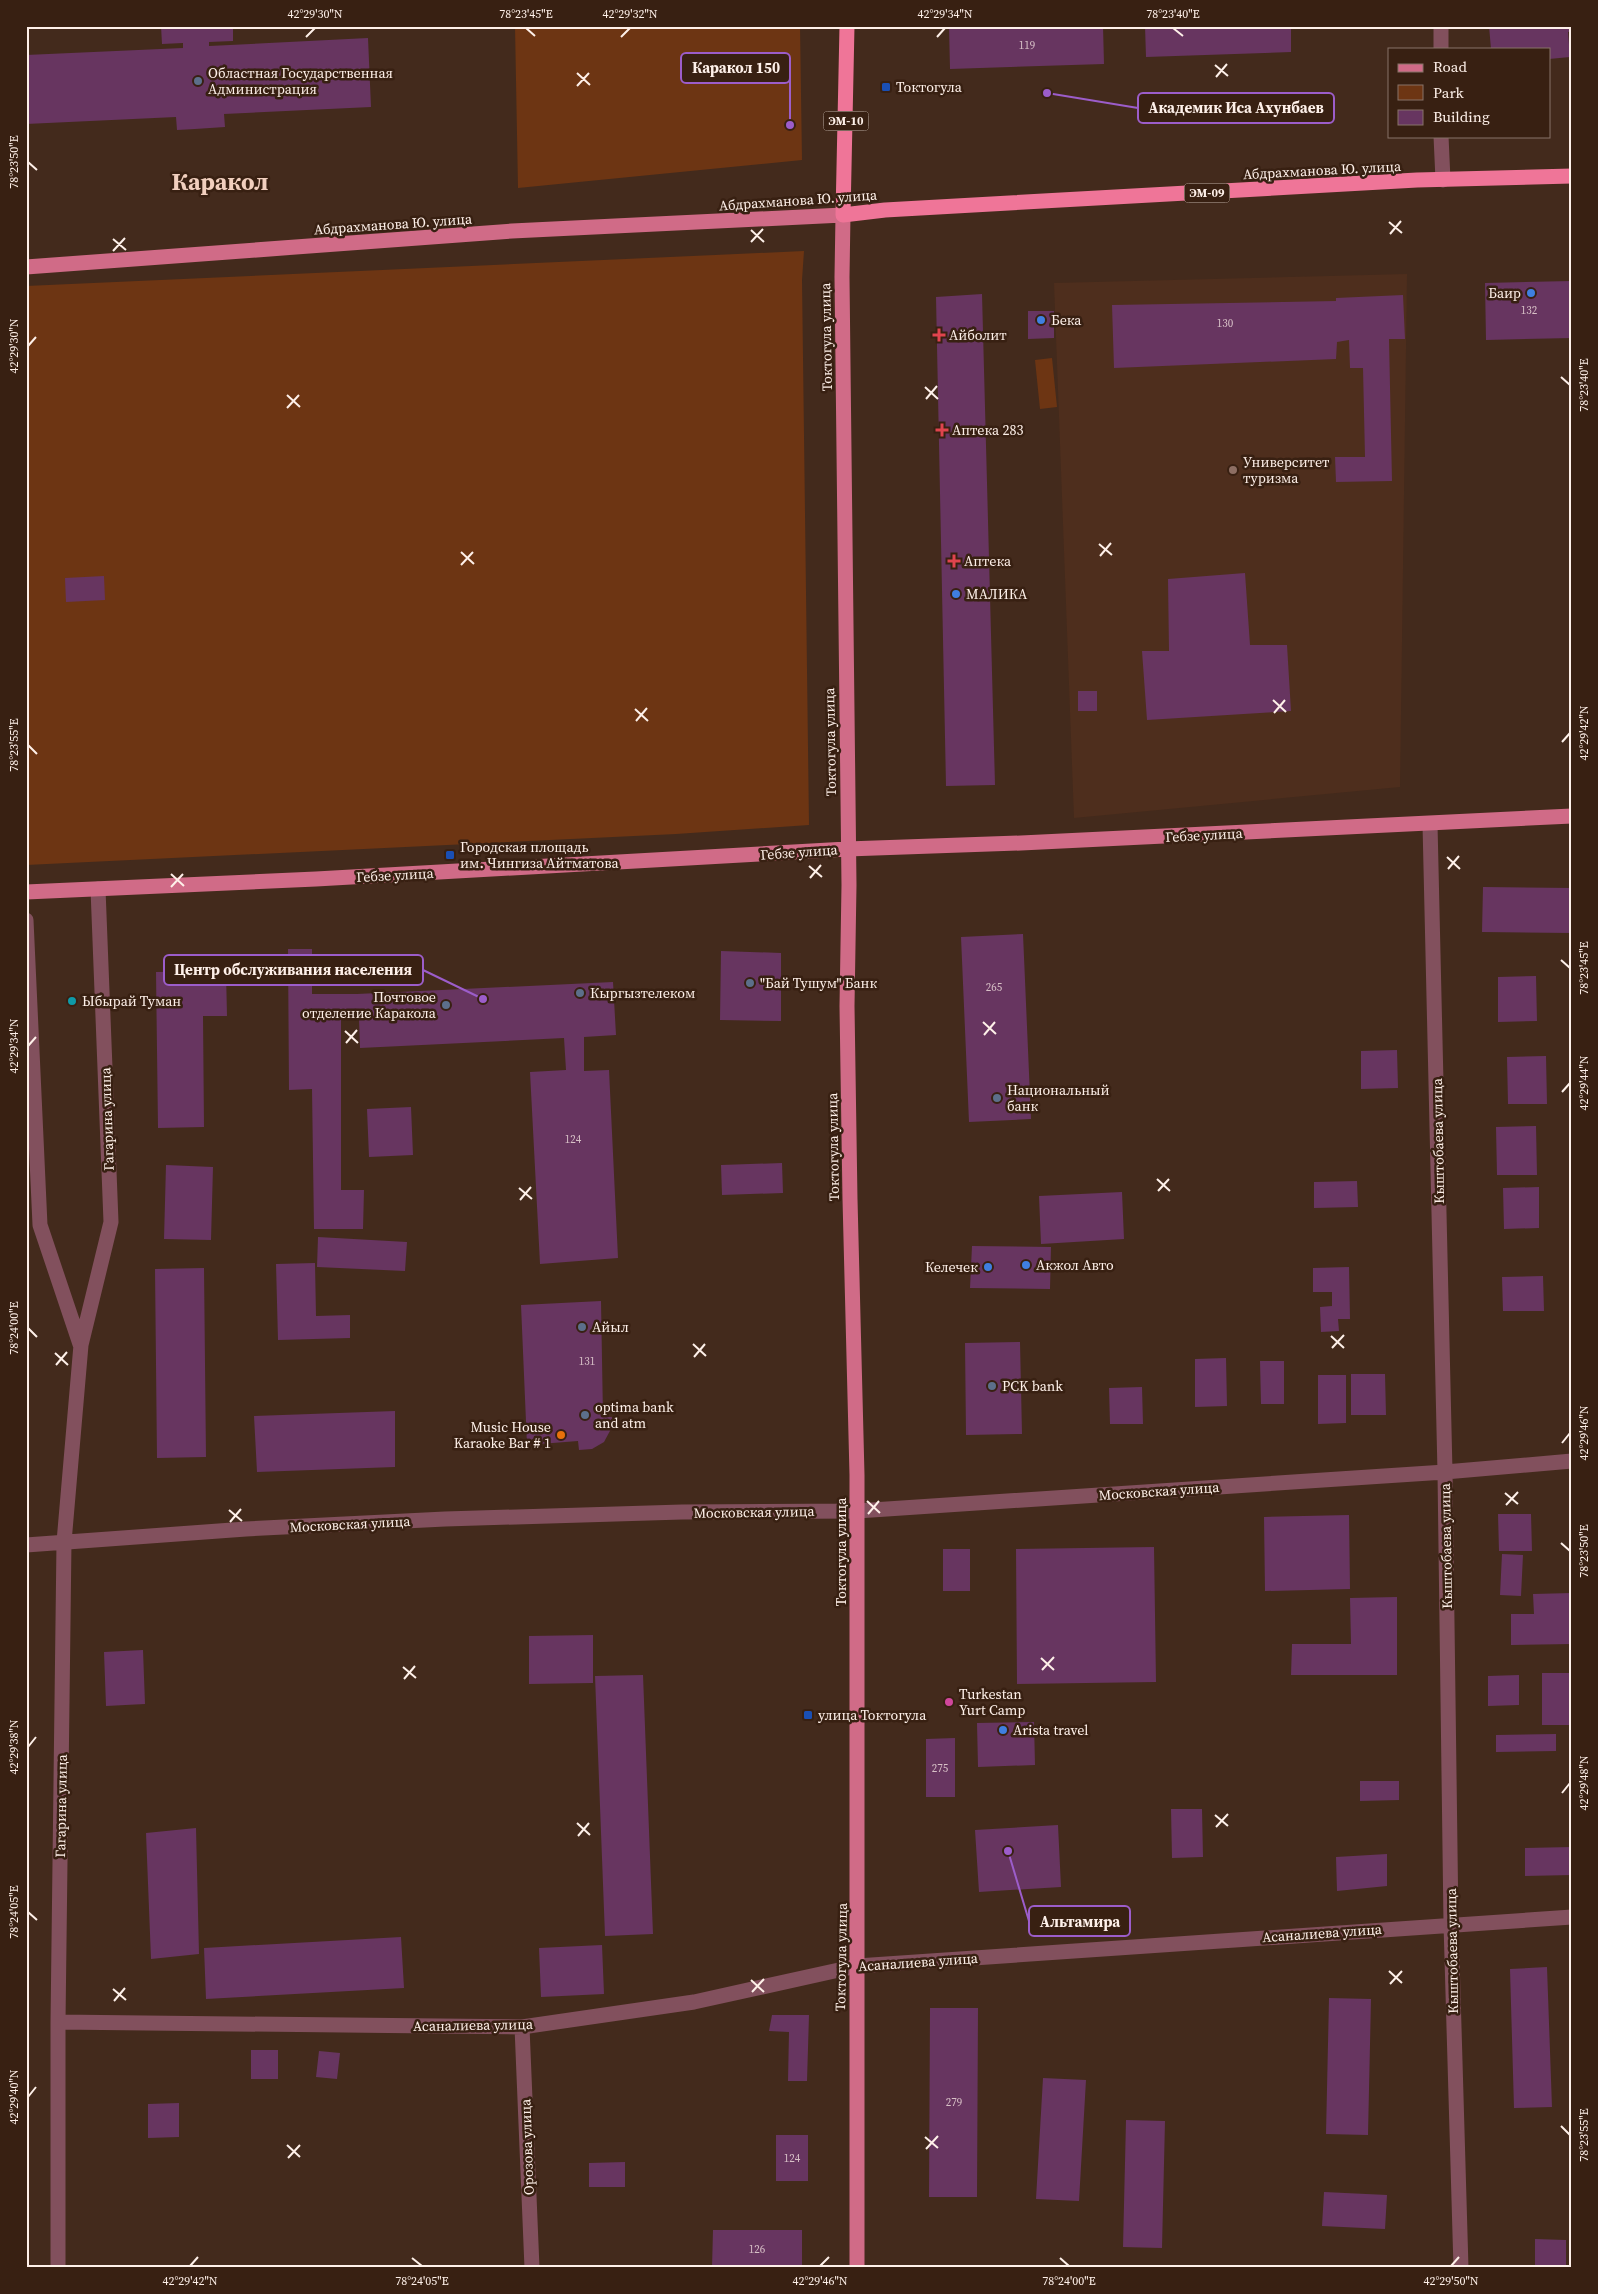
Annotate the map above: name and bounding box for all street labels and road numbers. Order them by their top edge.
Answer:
road number: ЭМ-10 [824,112,868,130]
street label: Абдрахманова Ю. улица [1242,156,1403,184]
street label: Абдрахманова Ю. улица [718,184,879,216]
road number: ЭМ-09 [1184,184,1230,202]
street label: Абдрахманова Ю. улица [313,208,474,240]
street label: Токтогула улица [815,282,837,391]
street label: Токтогула улица [819,687,841,796]
street label: Гебзе улица [1165,823,1244,847]
street label: Гебзе улица [760,839,839,865]
street label: Гебзе улица [356,863,435,887]
street label: Гагарина улица [95,1066,119,1171]
street label: Кыштобаева улица [1427,1077,1449,1204]
street label: Токтогула улица [822,1092,844,1201]
street label: Московская улица [1098,1477,1221,1505]
street label: Кыштобаева улица [1435,1482,1457,1609]
street label: Токтогула улица [831,1497,851,1606]
street label: Московская улица [693,1501,815,1523]
street label: Московская улица [289,1511,412,1537]
street label: Гагарина улица [50,1753,72,1858]
street label: Кыштобаева улица [1441,1887,1463,2014]
street label: Токтогула улица [830,1902,852,2011]
street label: Асаналиева улица [1261,1919,1383,1947]
street label: Асаналиева улица [857,1948,979,1976]
street label: Асаналиева улица [413,2014,534,2036]
street label: Орозова улица [515,2098,539,2196]

